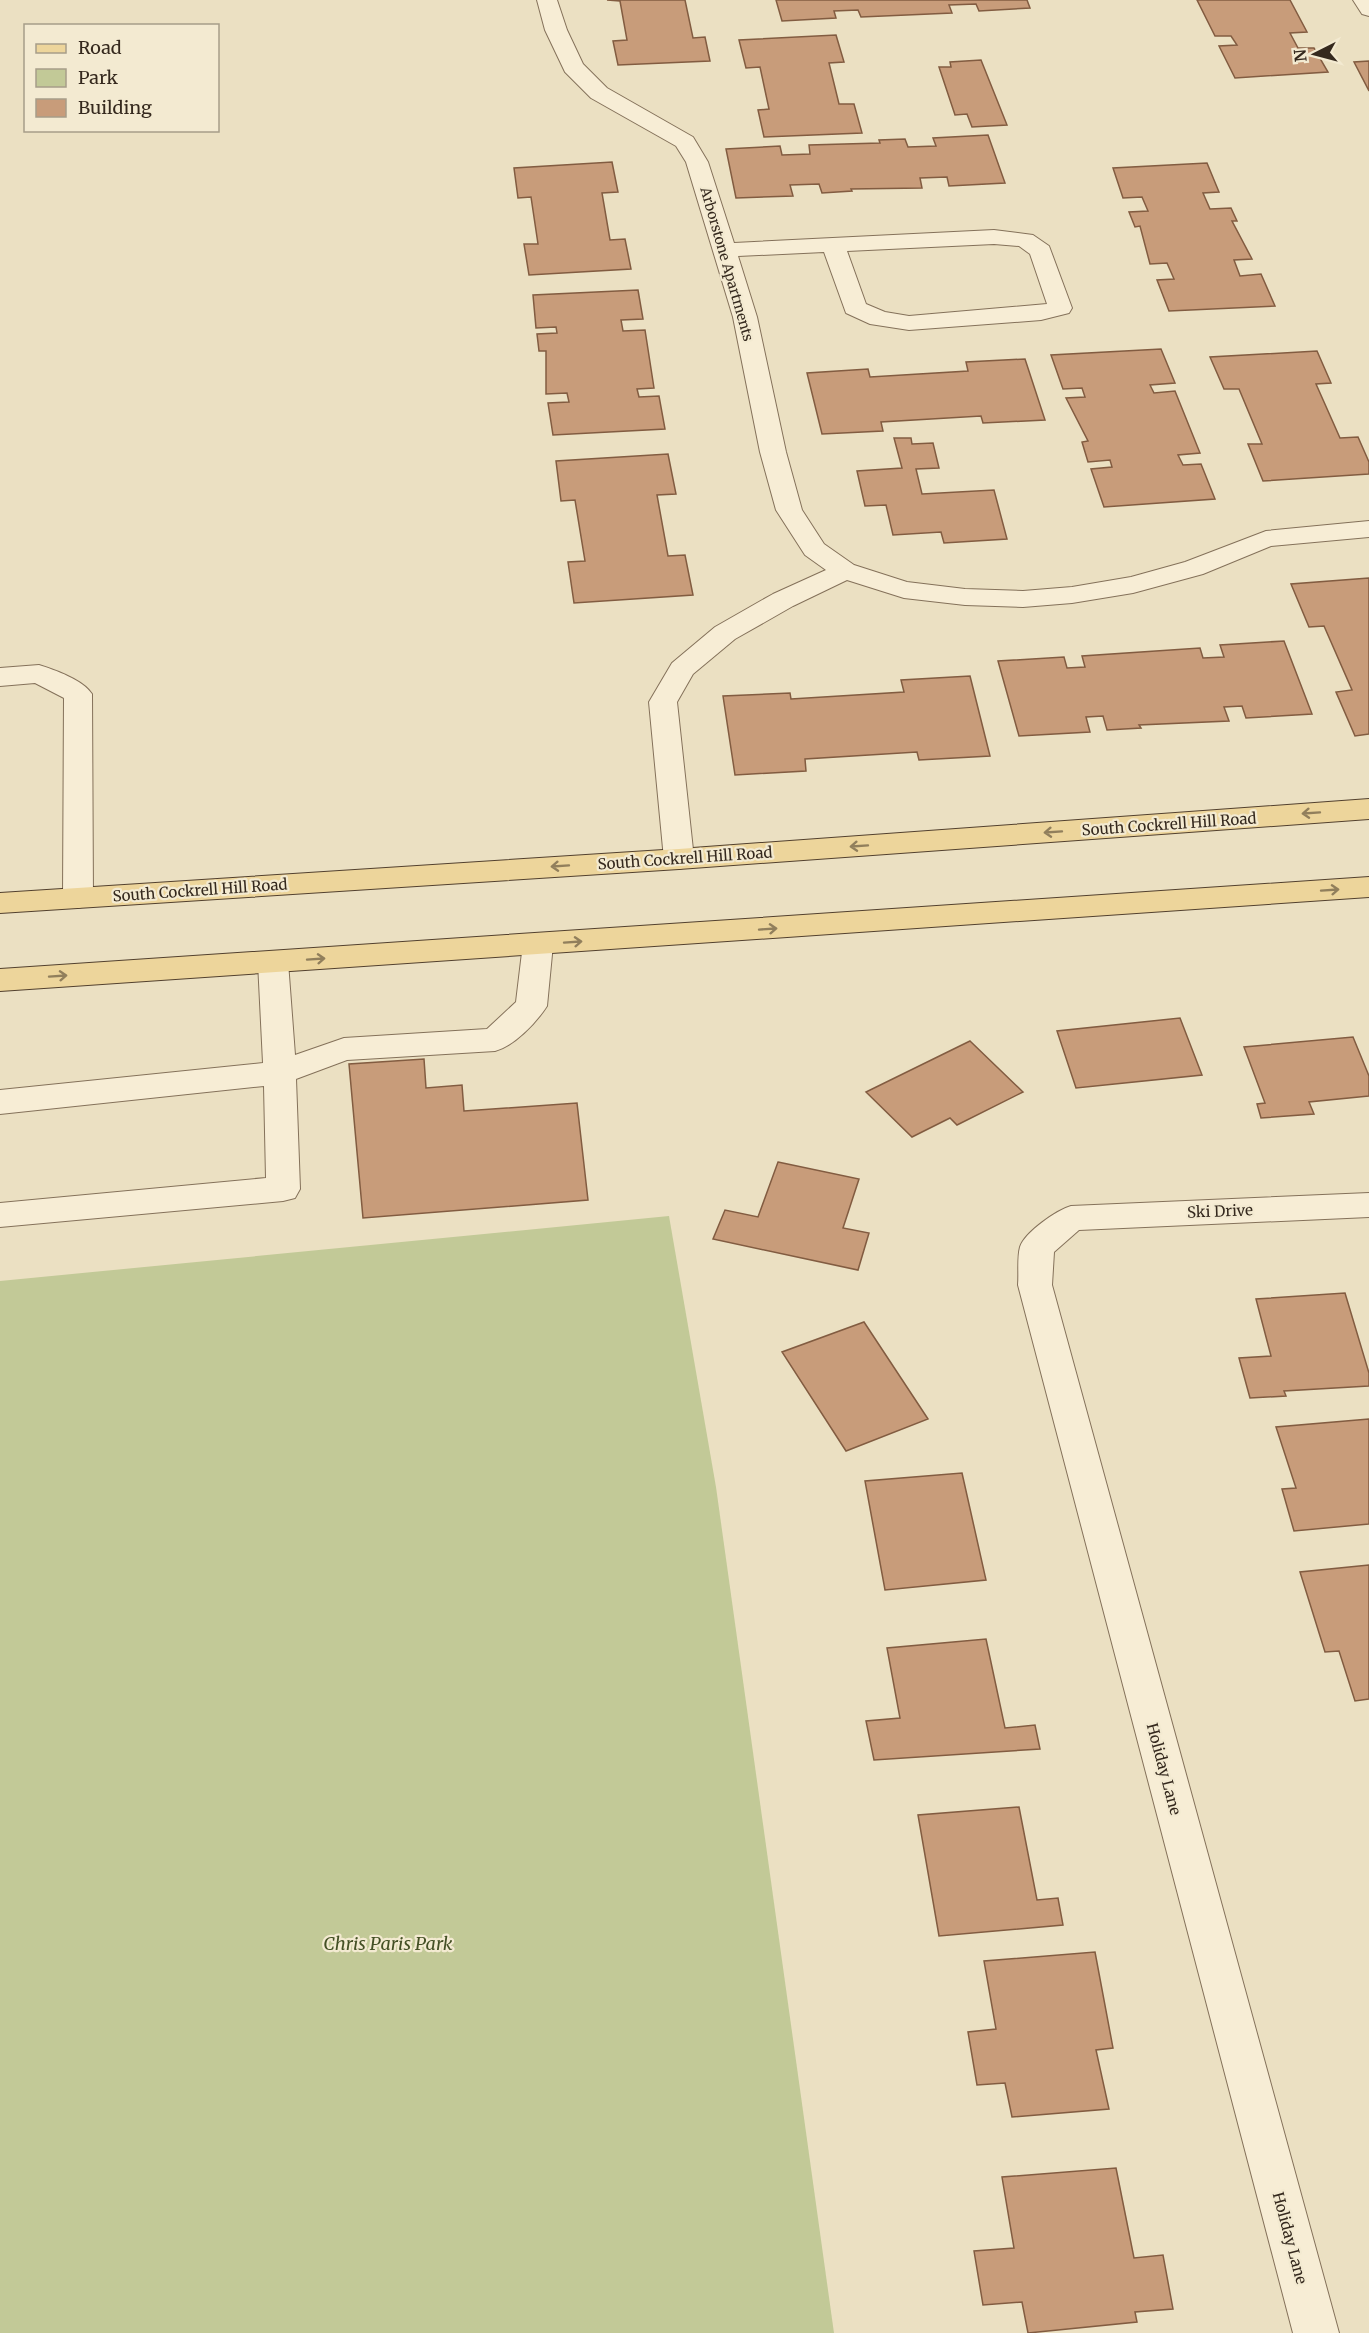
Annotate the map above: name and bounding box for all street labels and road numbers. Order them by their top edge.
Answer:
street label: Arborstone Apartments [696,184,758,343]
street label: South Cockrell Hill Road [1081,808,1257,840]
street label: South Cockrell Hill Road [597,842,773,874]
street label: South Cockrell Hill Road [112,874,288,906]
street label: Ski Drive [1187,1200,1253,1222]
street label: Holiday Lane [1143,1721,1185,1817]
street label: Holiday Lane [1269,2190,1311,2286]

